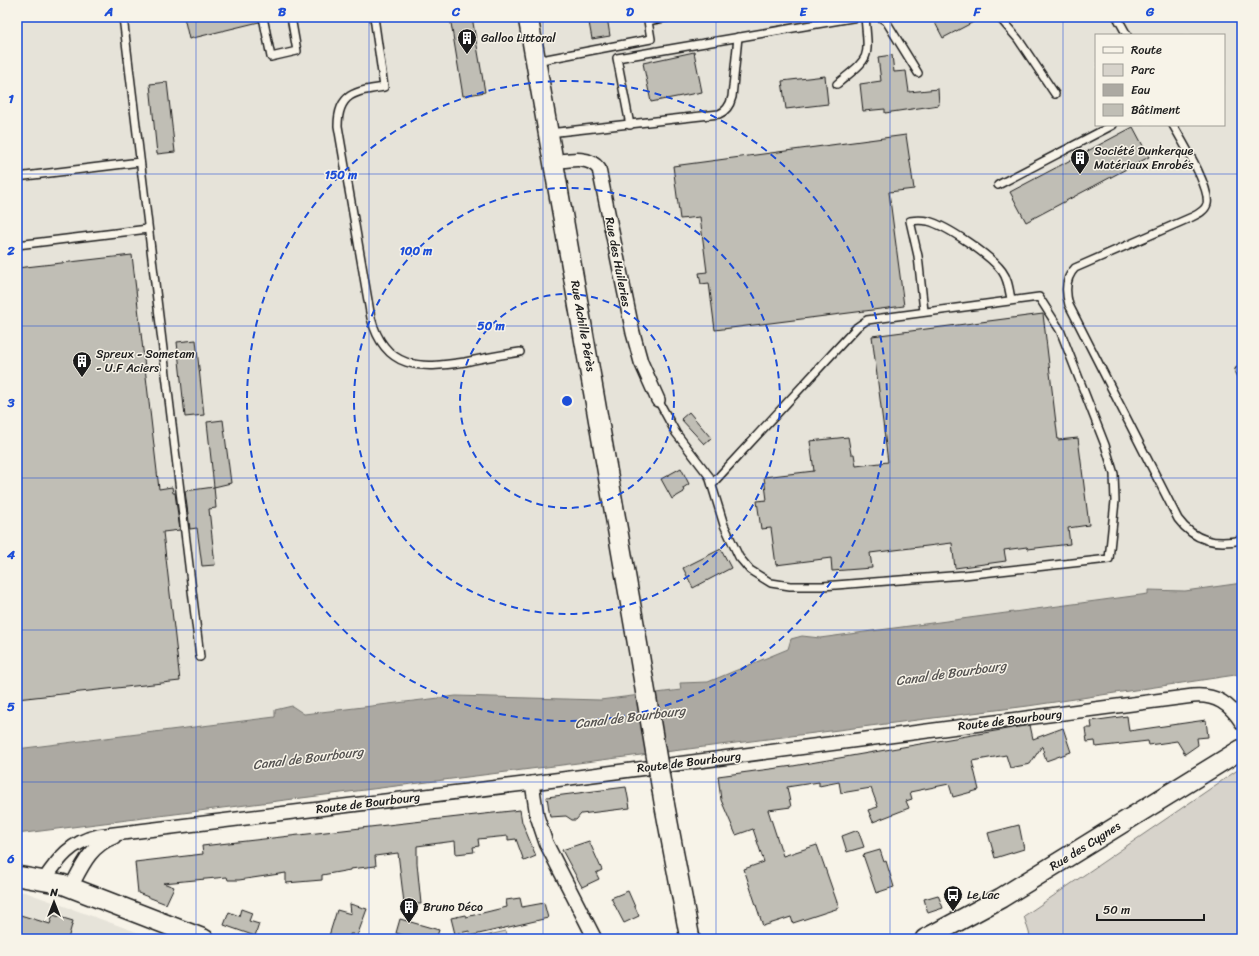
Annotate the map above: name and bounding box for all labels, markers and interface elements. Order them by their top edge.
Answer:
text: A [104,0,113,23]
text: B [278,0,287,23]
text: C [451,0,461,23]
text: D [626,0,634,23]
text: E [799,0,808,23]
text: F [972,0,981,23]
text: G [1145,0,1155,23]
building icon: Galloo Littoral [456,27,478,55]
place label: Galloo Littoral [481,27,556,49]
legend [1095,34,1225,126]
text: Route [1131,39,1162,61]
text: Parc [1131,59,1155,81]
text: Eau [1131,79,1151,101]
text: 1 [8,87,14,110]
text: Bâtiment [1131,99,1180,121]
place label: Société Dunkerque Matériaux Enrobés [1094,140,1194,176]
building icon: Société Dunkerque Matériaux Enrobés [1069,147,1091,175]
text: 150 m [325,164,358,186]
street label: Rue des Huileries [599,215,638,309]
text: 2 [6,239,15,262]
text: 100 m [400,240,433,262]
street label: Rue Achille Pérès [564,279,602,373]
text: 50 m [477,315,505,337]
place label: Spreux - Sometam - U.F Aciers [96,343,195,379]
building icon: Spreux - Sometam - U.F Aciers [71,350,93,378]
text: 3 [6,391,15,414]
centre of rings [560,394,574,408]
text: 4 [6,543,16,566]
water label: Canal de Bourbourg [894,654,1009,692]
text: 5 [7,695,15,718]
water label: Canal de Bourbourg [573,699,688,735]
street label: Route de Bourbourg [957,703,1063,737]
water label: Canal de Bourbourg [251,740,366,776]
street label: Route de Bourbourg [636,745,742,779]
street label: Route de Bourbourg [315,786,421,820]
street label: Rue des Cygnes [1045,815,1125,877]
text: 6 [6,847,15,870]
north arrow [34,882,74,922]
text: N [49,883,58,902]
bus stop icon: Le Lac [942,884,964,912]
place label: Le Lac [967,884,999,906]
building icon: Bruno Déco [398,896,420,924]
place label: Bruno Déco [423,896,483,918]
scale bar [1097,896,1204,922]
text: 50 m [1103,899,1130,921]

